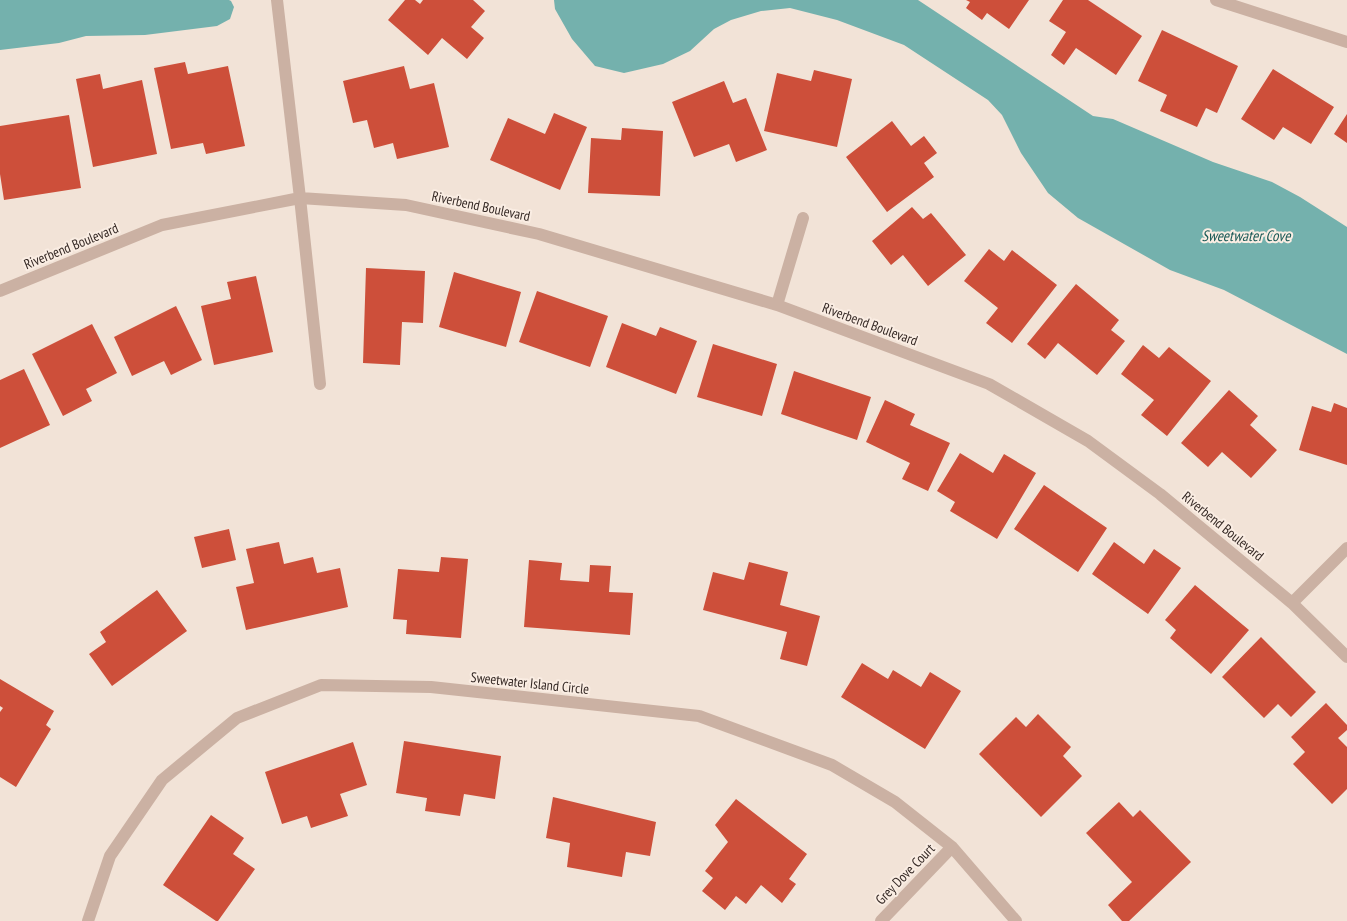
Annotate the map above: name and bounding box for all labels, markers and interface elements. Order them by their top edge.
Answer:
street label: Riverbend Boulevard [430,187,532,225]
street label: Riverbend Boulevard [21,219,121,273]
water label: Sweetwater Cove [1202,226,1291,245]
street label: Riverbend Boulevard [820,298,920,350]
street label: Riverbend Boulevard [1178,487,1268,565]
street label: Sweetwater Island Circle [470,668,590,698]
street label: Grey Dove Court [872,840,939,908]

